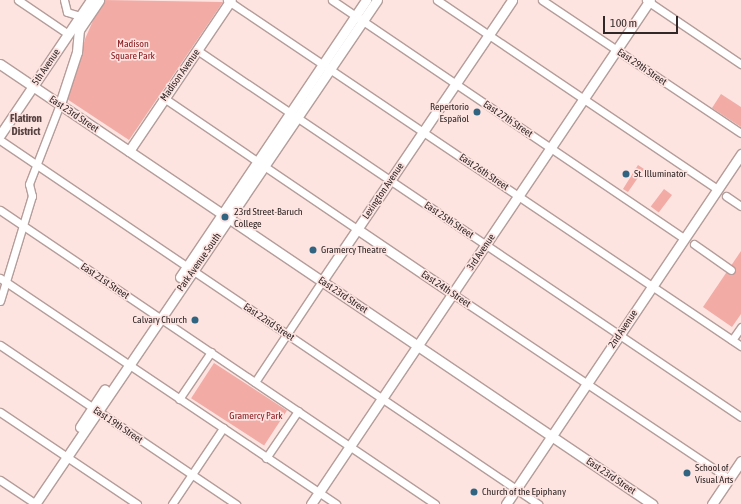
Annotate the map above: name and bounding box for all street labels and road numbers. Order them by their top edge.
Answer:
street label: 5th Avenue [29,46,63,88]
street label: East 29th Street [615,46,669,88]
street label: Madison Avenue [158,47,202,103]
street label: East 23rd Street [47,93,101,135]
street label: East 27th Street [481,98,535,140]
street label: East 26th Street [457,151,511,193]
street label: Lexington Avenue [360,161,406,221]
street label: East 25th Street [422,199,476,241]
street label: Park Avenue South [174,230,224,294]
street label: 3rd Avenue [464,231,498,273]
street label: East 21st Street [79,260,131,302]
street label: East 24th Street [419,268,473,310]
street label: East 23rd Street [316,274,370,316]
street label: East 22nd Street [241,301,297,343]
street label: 2nd Avenue [606,308,640,350]
street label: East 19th Street [91,404,145,446]
street label: East 23rd Street [584,455,638,497]

